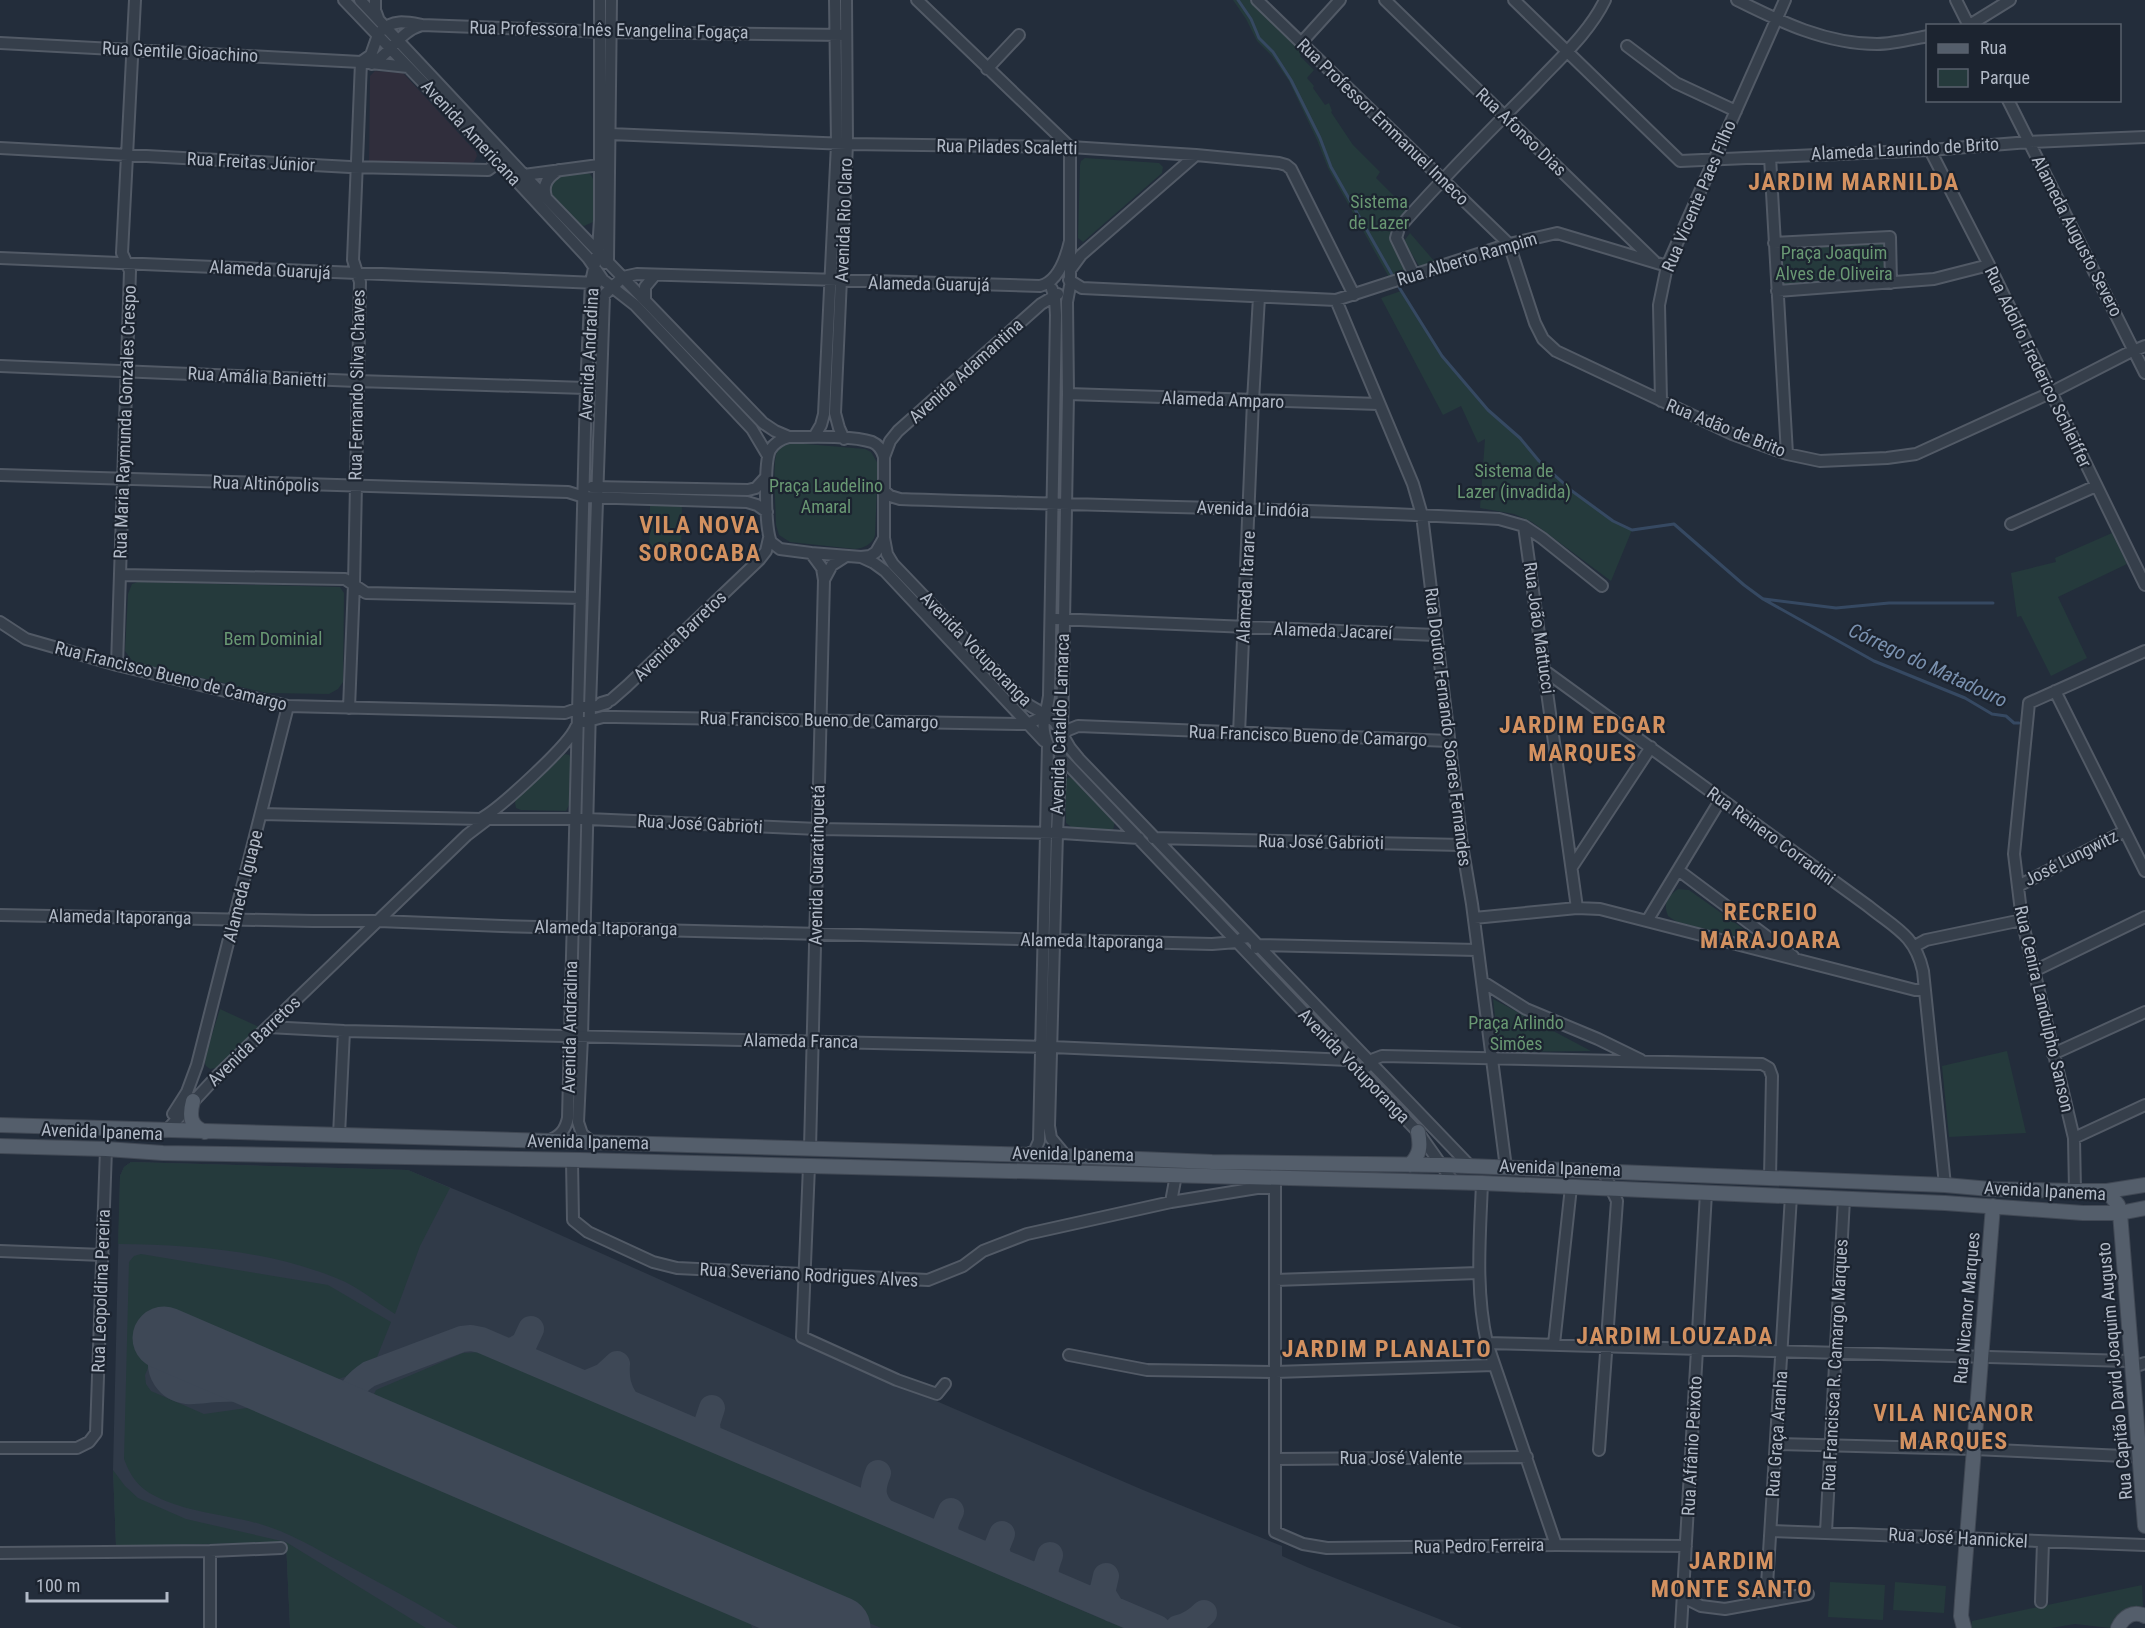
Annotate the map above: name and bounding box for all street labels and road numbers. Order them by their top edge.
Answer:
street label: Rua Professora Inês Evangelina Fogaça [469,17,749,42]
street label: Rua Professor Emmanuel Inneco [1293,34,1474,209]
street label: Rua Gentile Gioachino [101,37,259,66]
street label: Avenida Americana [417,75,526,190]
street label: Rua Afonso Dias [1472,83,1571,180]
street label: Rua Vicente Paes Filho [1657,117,1740,275]
street label: Alameda Laurindo de Brito [1810,133,2000,164]
street label: Rua Pilades Scaletti [936,135,1078,158]
street label: Rua Freitas Júnior [186,148,316,175]
street label: Alameda Augusto Severo [2028,152,2127,320]
street label: Avenida Rio Claro [831,157,856,283]
street label: Rua Alberto Rampim [1394,227,1539,290]
street label: Alameda Guarujá [209,256,331,283]
street label: Rua Adolfo Frederico Schleiffer [1981,263,2097,471]
street label: Alameda Guarujá [868,272,990,295]
street label: Rua Maria Raymunda Gonzales Crespo [109,285,140,559]
street label: Avenida Andradina [575,287,602,421]
street label: Rua Fernando Silva Chaves [344,289,369,481]
street label: Avenida Adamantina [904,314,1027,427]
street label: Rua Amália Banietti [187,362,327,391]
street label: Alameda Amparo [1161,387,1285,412]
street label: Rua Adão de Brito [1663,394,1789,461]
street label: Rua Altinópolis [212,471,320,496]
street label: Avenida Lindóia [1196,496,1310,521]
street label: Alameda Itarare [1232,530,1259,644]
street label: Rua João Mattucci [1520,561,1559,695]
street label: Avenida Barretos [629,586,730,685]
street label: Rua Doutor Fernando Soares Fernandes [1421,586,1476,867]
street label: Avenida Votuporanga [916,587,1036,710]
street label: Alameda Jacareí [1273,618,1394,643]
street label: Avenida Cataldo Lamarca [1046,633,1073,815]
street label: Rua Francisco Bueno de Camargo [53,636,289,715]
street label: Rua Francisco Bueno de Camargo [700,707,938,732]
street label: Rua Francisco Bueno de Camargo [1188,721,1428,750]
street label: Rua Reinero Corradini [1703,782,1839,889]
street label: Avenida Guaratinguetá [805,785,828,945]
street label: Rua José Gabrioti [637,810,763,837]
street label: José Lungwitz [2021,825,2121,890]
street label: Alameda Iguape [218,828,267,944]
street label: Rua José Gabrioti [1258,830,1384,853]
street label: Rua Cenira Landulpho Sanson [2010,904,2078,1114]
street label: Alameda Itaporanga [48,905,192,928]
street label: Alameda Itaporanga [534,916,678,939]
street label: Alameda Itaporanga [1020,929,1164,952]
street label: Avenida Andradina [558,960,581,1094]
street label: Avenida Barretos [203,991,304,1090]
street label: Avenida Votuporanga [1294,1004,1414,1127]
street label: Alameda Franca [744,1029,859,1052]
street label: Avenida Ipanema [41,1119,163,1144]
street label: Avenida Ipanema [527,1130,649,1153]
street label: Avenida Ipanema [1012,1142,1134,1165]
street label: Avenida Ipanema [1499,1155,1621,1180]
street label: Avenida Ipanema [1984,1177,2106,1204]
street label: Rua Leopoldina Pereira [87,1209,114,1373]
street label: Rua Nicanor Marques [1949,1231,1984,1385]
street label: Rua Francisca R. Camargo Marques [1817,1238,1852,1492]
street label: Rua Capitão David Joaquim Augusto [2093,1241,2136,1501]
street label: Rua Severiano Rodrigues Alves [699,1258,919,1291]
street label: Rua Graça Aranha [1762,1370,1791,1498]
street label: Rua Afrânio Peixoto [1677,1375,1706,1517]
street label: Rua José Valente [1340,1447,1462,1468]
street label: Rua José Hannickel [1888,1523,2028,1552]
street label: Rua Pedro Ferreira [1413,1534,1545,1557]

